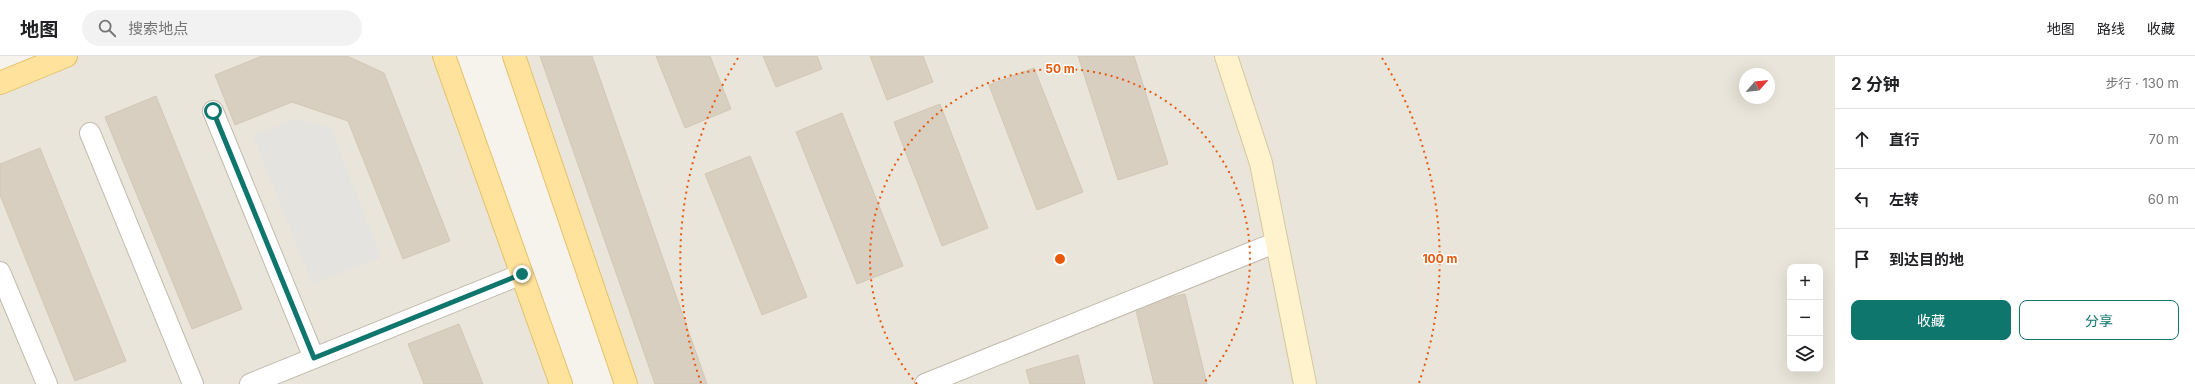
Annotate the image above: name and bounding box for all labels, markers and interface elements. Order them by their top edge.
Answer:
search box [82,10,362,46]
icon: search [96,17,118,39]
text: 地图 [20,18,58,41]
text: 搜索地点 [128,19,188,38]
text: 地图 [2047,20,2075,37]
text: 路线 [2097,20,2125,37]
text: 收藏 [2147,20,2175,37]
text: 50 m [1045,61,1075,76]
north arrow [1739,68,1775,104]
text: 2 分钟 [1851,74,1900,94]
text: 步行 · 130 m [2105,75,2179,91]
route start [204,102,222,120]
icon: ahead [1851,128,1873,150]
text: 直行 [1889,130,1919,149]
text: 70 m [2149,131,2179,147]
icon: left [1851,188,1873,210]
text: 左转 [1889,190,1919,209]
text: 60 m [2148,191,2179,207]
icon: arrive [1851,248,1873,270]
text: 到达目的地 [1889,250,1964,269]
text: 100 m [1422,251,1458,266]
centre of rings [1053,252,1067,266]
map controls [1787,264,1823,372]
button: + [1787,264,1823,300]
route end [513,265,531,283]
button: − [1787,300,1823,336]
button: 收藏 [1851,300,2011,340]
button: 分享 [2019,300,2179,340]
button: layers [1787,336,1823,372]

